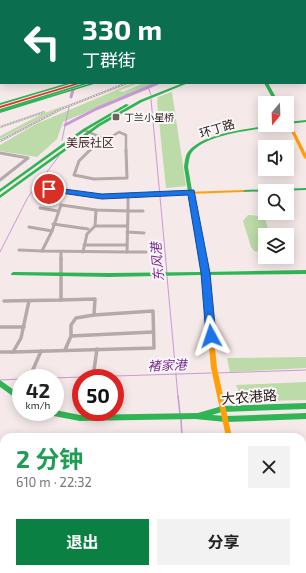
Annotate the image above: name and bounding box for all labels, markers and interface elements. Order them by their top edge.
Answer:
text: 330 m [82,12,162,46]
icon: left [16,16,68,68]
text: 丁群街 [82,49,136,71]
north arrow [258,96,294,132]
map controls [258,96,294,264]
place label: 丁兰小星桥 [124,111,174,123]
marker: 丁兰小星桥 [111,112,121,122]
street label: 环丁路 [197,116,236,140]
district label: 美辰社区 [66,135,114,149]
button: sound [258,140,294,176]
pin [32,172,66,206]
icon: arrive [38,178,60,200]
button: search [258,184,294,220]
button: layers [258,228,294,264]
water label: 东风港 [147,240,167,282]
position arrow [190,315,232,357]
water label: 褚家港 [147,356,189,374]
speed limit sign: 50 [72,369,124,421]
text: 42 [26,378,50,402]
street label: 大农港路 [220,386,277,407]
text: km/h [26,399,50,411]
text: 2 分钟 [16,444,83,473]
button: close [248,446,290,488]
text: 610 m · 22:32 [16,474,92,490]
button: 退出 [16,519,149,565]
button: 分享 [157,519,290,565]

